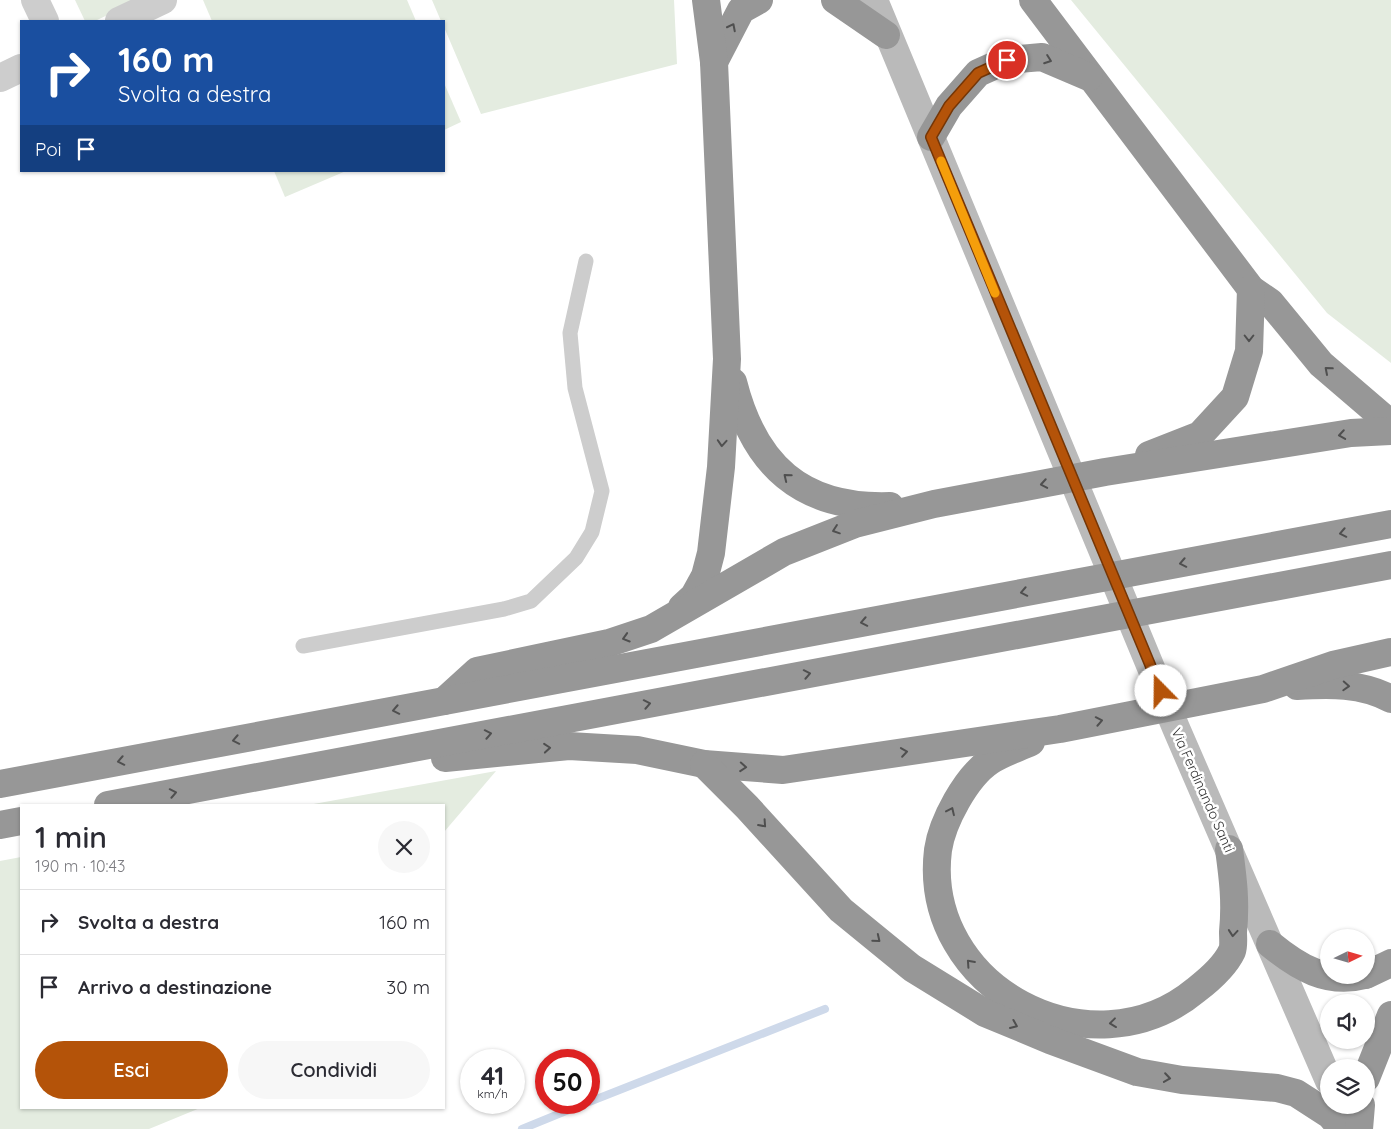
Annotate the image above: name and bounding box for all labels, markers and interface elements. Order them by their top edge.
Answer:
one-way arrow [726,23,736,32]
text: 160 m [118,37,215,81]
pin [986,39,1028,81]
icon: right [35,40,100,105]
icon: arrive [993,46,1021,74]
one-way arrow [1043,54,1052,64]
text: Svolta a destra [118,80,271,108]
icon: arrive [72,135,100,163]
text: Poi [35,137,62,161]
one-way arrow [1244,334,1254,342]
one-way arrow [1324,366,1333,375]
one-way arrow [1338,429,1347,439]
one-way arrow [717,439,728,447]
one-way arrow [784,474,793,482]
one-way arrow [1040,478,1048,488]
one-way arrow [833,524,841,534]
one-way arrow [1339,527,1347,537]
one-way arrow [1179,557,1188,567]
one-way arrow [1019,587,1028,597]
one-way arrow [859,617,868,627]
one-way arrow [622,633,631,643]
position arrow [1134,664,1186,716]
one-way arrow [803,670,811,680]
one-way arrow [1343,680,1351,691]
one-way arrow [643,699,652,710]
one-way arrow [391,704,400,714]
one-way arrow [1095,716,1104,727]
street label: Via Ferdinando Santi [1167,725,1239,855]
one-way arrow [483,729,492,740]
one-way arrow [232,734,241,744]
one-way arrow [543,743,551,754]
one-way arrow [900,747,908,758]
one-way arrow [116,756,125,766]
one-way arrow [739,761,747,772]
one-way arrow [169,788,177,798]
one-way arrow [945,807,956,816]
text: 1 min [35,818,107,856]
one-way arrow [757,819,766,828]
button: close [378,821,430,873]
text: 190 m · 10:43 [35,856,125,876]
icon: right [35,908,63,936]
text: Svolta a destra [78,910,219,934]
text: 160 m [379,910,430,934]
one-way arrow [1228,929,1239,937]
north arrow [1320,929,1375,984]
map controls [1320,929,1375,1114]
one-way arrow [871,934,880,943]
one-way arrow [967,959,976,968]
icon: arrive [35,973,63,1001]
text: Arrivo a destinazione [78,975,272,999]
text: 30 m [386,975,430,999]
button: sound [1320,994,1375,1049]
one-way arrow [1109,1017,1117,1028]
one-way arrow [1009,1018,1018,1029]
button: Esci [35,1041,228,1099]
button: Condividi [238,1041,430,1099]
speed limit sign: 50 [535,1049,600,1114]
button: layers [1320,1059,1375,1114]
text: 41 [481,1060,504,1091]
one-way arrow [1163,1072,1171,1082]
text: km/h [477,1086,508,1101]

